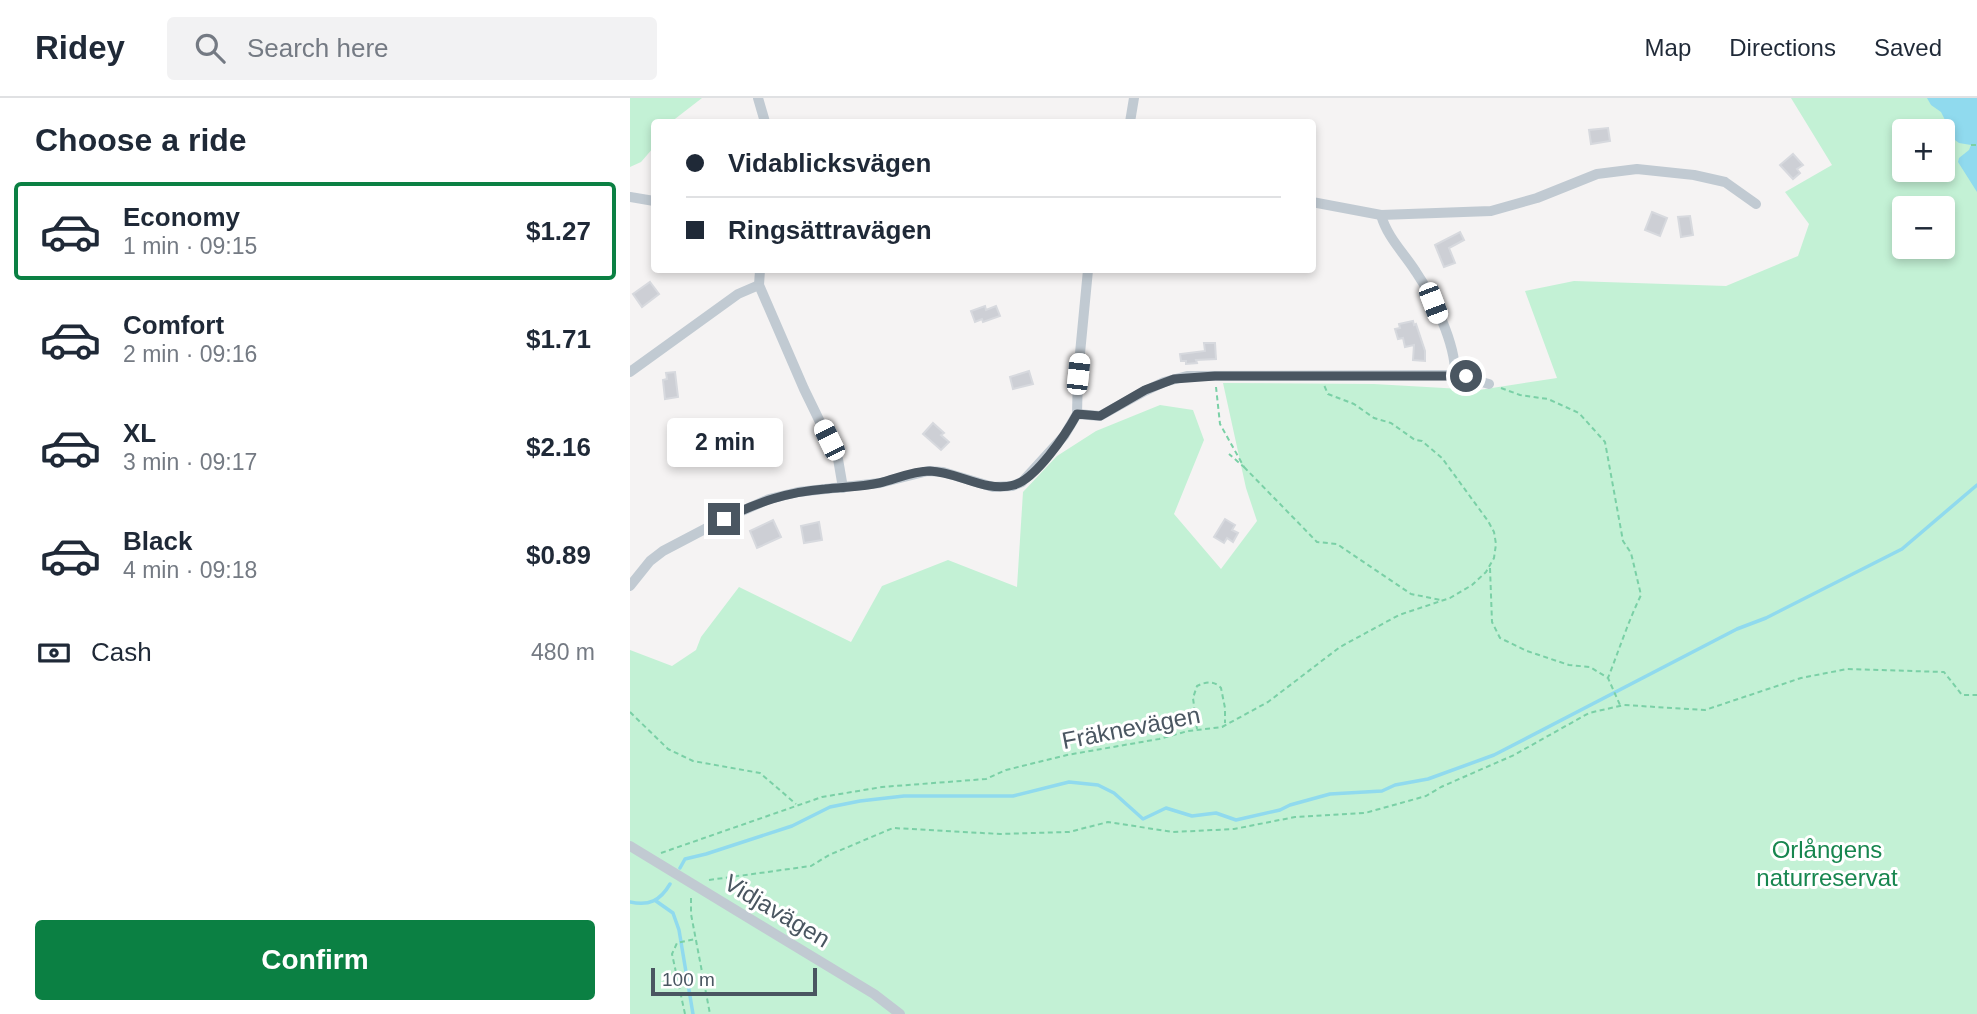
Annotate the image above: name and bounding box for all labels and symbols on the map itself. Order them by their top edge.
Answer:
car [1416,280,1451,326]
car [1066,352,1091,396]
route start [1450,360,1482,392]
car [811,417,848,463]
callout: 2 min [666,418,782,466]
route end [708,503,740,535]
street label: Fräknevägen [1060,701,1202,754]
park label: Orlångens naturreservat [1756,836,1898,891]
street label: Vidjavägen [720,869,835,953]
scale bar [651,965,817,997]

